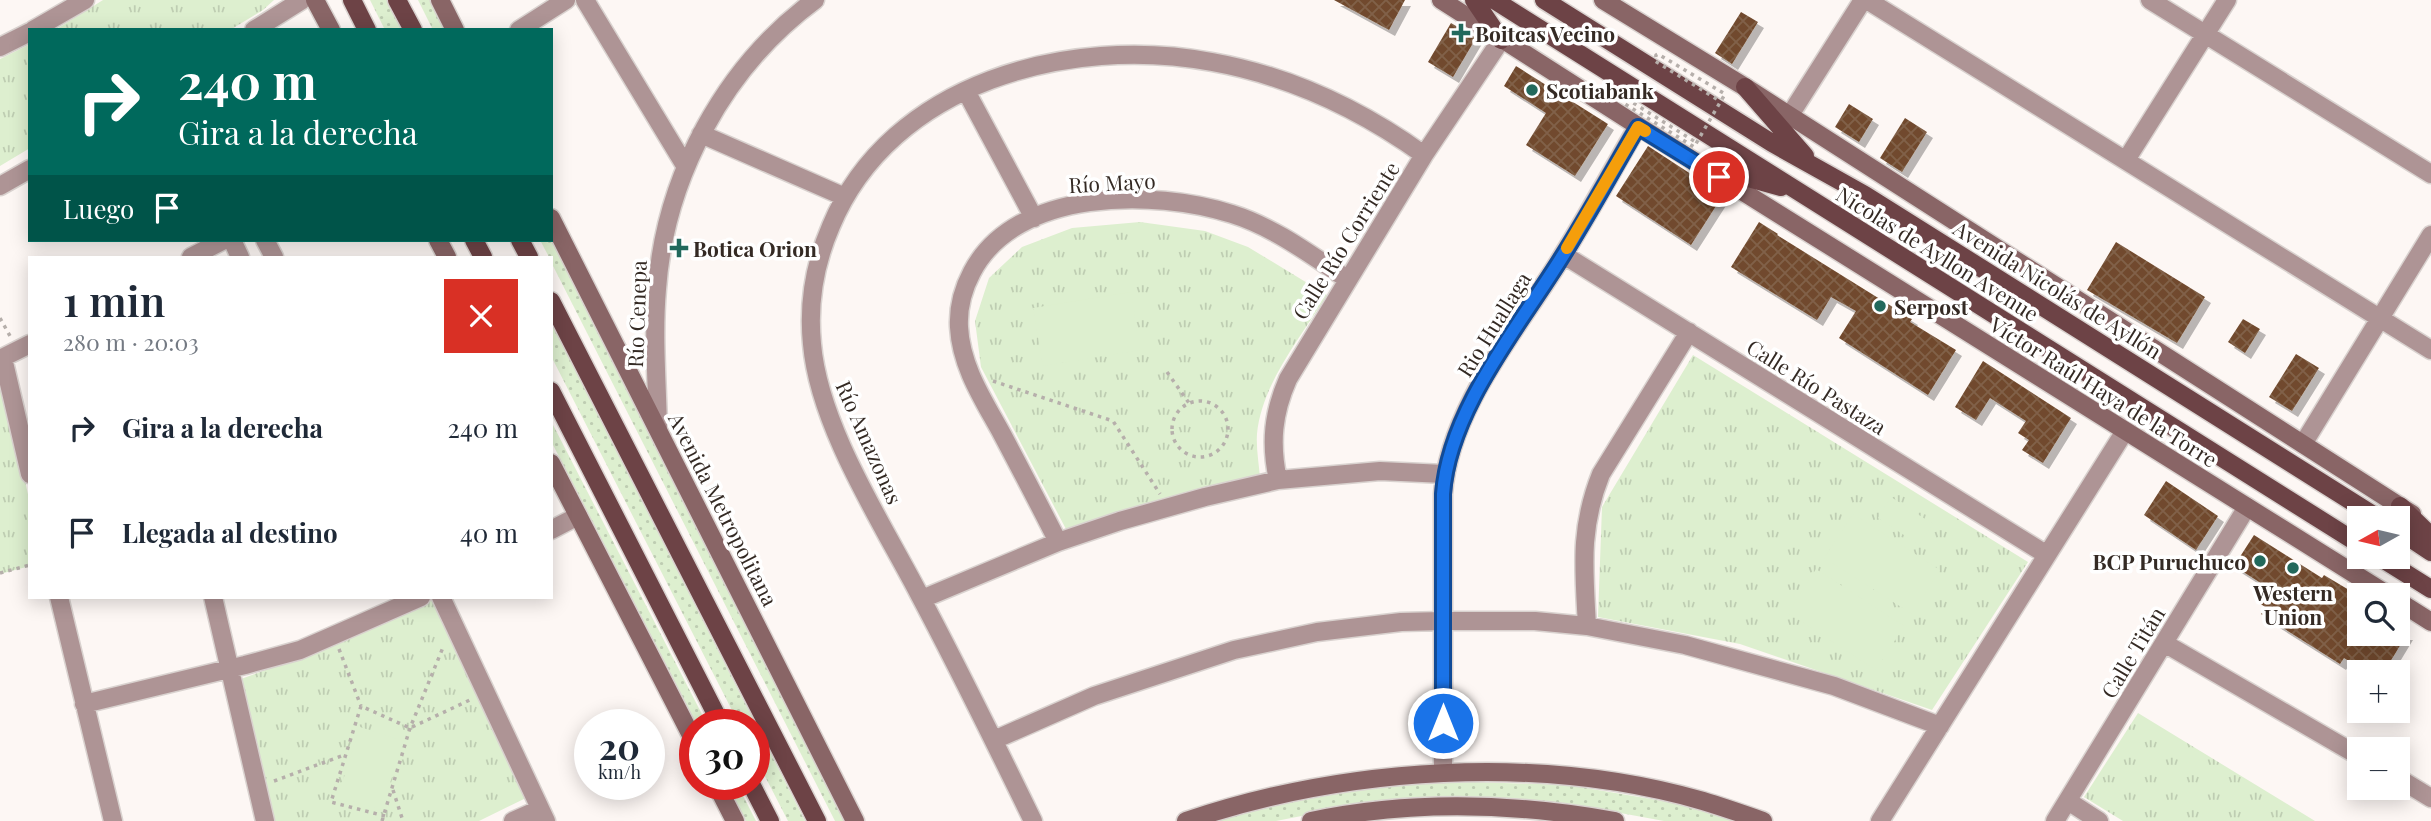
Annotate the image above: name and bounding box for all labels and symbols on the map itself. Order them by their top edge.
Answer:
place label: Boitcas Vecino [1475,19,1615,47]
marker: Boitcas Vecino [1453,25,1469,41]
place label: Scotiabank [1546,76,1655,104]
marker: Scotiabank [1524,82,1540,98]
pin [1689,147,1749,207]
street label: Calle Río Corriente [1285,156,1405,324]
street label: Río Mayo [1068,166,1156,198]
street label: Nicolas de Ayllon Avenue [1832,179,2044,327]
street label: Avenida Nicolás de Ayllón [1948,213,2168,365]
place label: Botica Orion [693,234,817,262]
marker: Botica Orion [671,240,687,256]
street label: Río Cenepa [620,259,652,368]
street label: Rio Huallaga [1450,266,1537,382]
place label: Serpost [1894,292,1969,320]
marker: Serpost [1872,298,1888,314]
street label: Víctor Raúl Haya de la Torre [1984,309,2223,473]
street label: Calle Río Pastaza [1742,332,1892,440]
street label: Río Amazonas [830,376,910,508]
street label: Avenida Metropolitana [663,407,785,611]
north arrow [2347,506,2410,569]
place label: BCP Puruchuco [2092,547,2246,575]
marker: BCP Puruchuco [2252,553,2268,569]
marker: Western Union [2285,560,2301,576]
place label: Western Union [2252,578,2333,630]
street label: Calle Titán [2094,601,2170,703]
position arrow [1406,686,1480,760]
speed limit sign: 30 [679,709,770,800]

